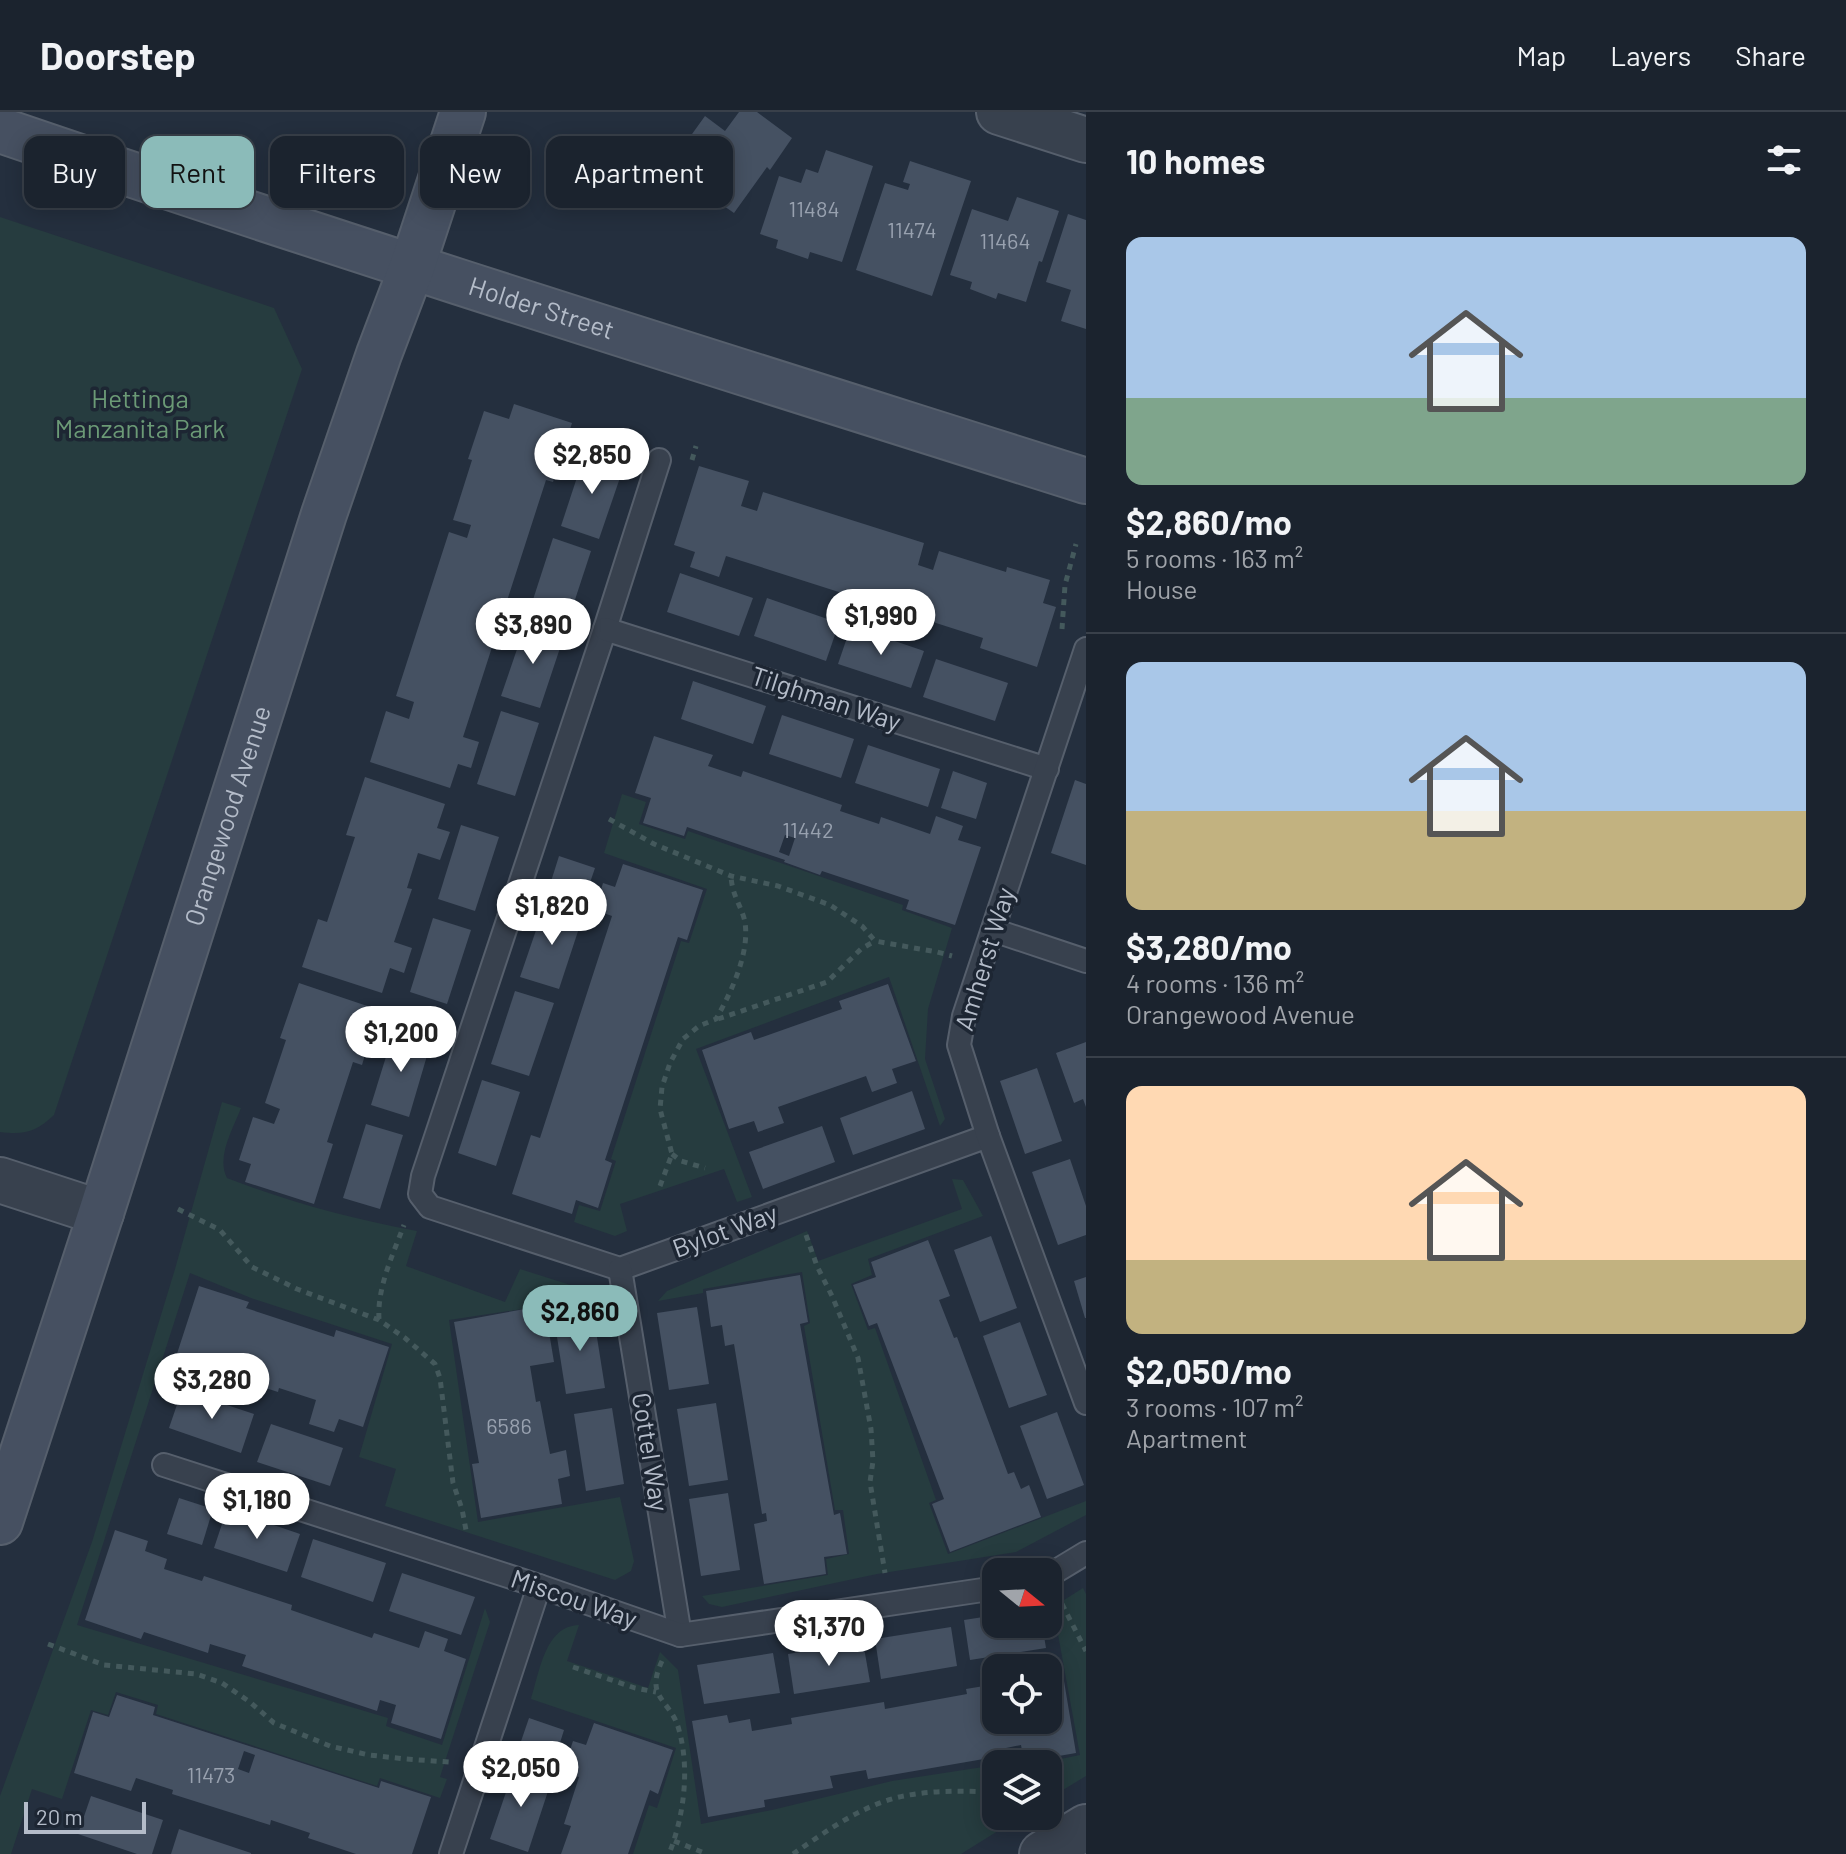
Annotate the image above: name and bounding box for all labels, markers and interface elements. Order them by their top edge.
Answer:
text: Doorstep [40,32,196,78]
text: Map [1516,38,1566,72]
text: Layers [1610,38,1691,72]
text: Share [1735,38,1806,72]
chip: Buy [24,136,125,208]
chip: Rent [141,136,254,208]
chip: Filters [270,136,404,208]
chip: New [420,136,530,208]
chip: Apartment [546,136,733,208]
icon: filters [1762,138,1806,182]
text: 10 homes [1126,140,1265,181]
house number: 11484 [788,195,840,221]
house number: 11474 [887,216,937,242]
house number: 11464 [979,227,1031,253]
street label: Holder Street [465,269,618,345]
icon: home [1394,289,1538,433]
park label: Hettinga Manzanita Park [55,382,225,443]
pin: $2,850 [527,428,657,496]
text: $2,850 [552,438,632,469]
text: $2,860/mo [1126,501,1292,542]
text: 5 rooms · 163 m² [1126,542,1303,573]
text: House [1126,573,1197,604]
pin: $1,990 [816,589,946,657]
pin: $3,890 [468,598,598,666]
text: $1,990 [844,599,918,630]
text: $3,890 [494,608,572,639]
street label: Tilghman Way [748,659,905,736]
street label: Orangewood Avenue [177,702,276,929]
icon: home [1394,714,1538,858]
house number: 11442 [782,816,834,842]
pin: $1,820 [487,879,617,947]
street label: Amherst Way [947,883,1020,1034]
text: $1,820 [515,889,589,920]
text: $3,280/mo [1126,926,1292,967]
text: 4 rooms · 136 m² [1126,967,1304,998]
text: Orangewood Avenue [1126,998,1355,1029]
pin: $1,200 [336,1006,466,1074]
text: $1,200 [363,1016,439,1047]
icon: home [1394,1138,1538,1282]
street label: Bylot Way [668,1196,781,1263]
pin: $2,860 [515,1285,645,1353]
text: $2,860 [540,1295,620,1326]
text: $2,050/mo [1126,1350,1292,1391]
pin: $3,280 [147,1353,277,1421]
text: $3,280 [172,1363,252,1394]
street label: Cottel Way [627,1390,676,1513]
text: 3 rooms · 107 m² [1126,1391,1303,1422]
house number: 6586 [486,1412,532,1438]
text: Apartment [1126,1422,1247,1453]
pin: $1,180 [192,1473,322,1541]
text: $1,180 [222,1483,292,1514]
north arrow [982,1558,1062,1638]
map controls [982,1558,1062,1830]
street label: Miscou Way [507,1562,642,1634]
pin: $1,370 [764,1600,894,1668]
text: $1,370 [793,1610,865,1641]
button: locate [982,1654,1062,1734]
pin: $2,050 [456,1741,586,1809]
button: layers [982,1750,1062,1830]
text: $2,050 [481,1751,561,1782]
house number: 11473 [187,1761,235,1787]
scale bar [24,1798,146,1834]
text: 20 m [36,1803,83,1829]

